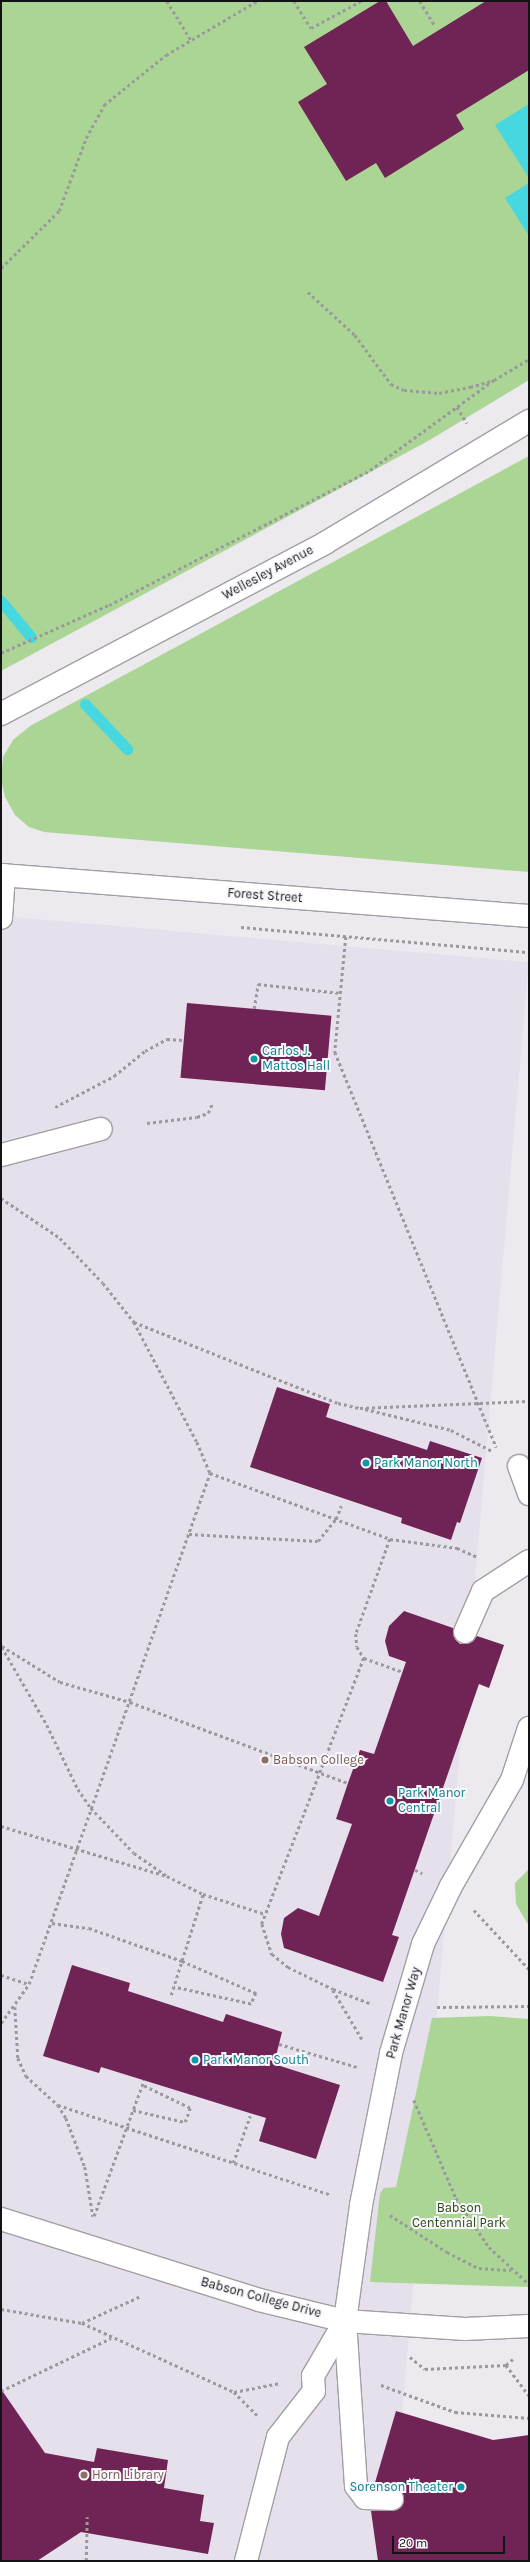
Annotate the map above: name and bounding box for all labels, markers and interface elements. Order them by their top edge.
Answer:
street label: Wellesley Avenue [220,542,316,604]
street label: Forest Street [227,886,303,906]
place label: Carlos J. Mattos Hall [262,1044,330,1075]
marker: Carlos J. Mattos Hall [249,1054,259,1064]
place label: Park Manor North [374,1455,478,1471]
marker: Park Manor North [361,1458,371,1468]
place label: Babson College [273,1752,364,1768]
marker: Babson College [260,1755,270,1765]
place label: Park Manor Central [398,1786,465,1817]
marker: Park Manor Central [385,1796,395,1806]
street label: Park Manor Way [383,1965,425,2061]
place label: Park Manor South [203,2052,309,2068]
marker: Park Manor South [190,2055,200,2065]
park label: Babson Centennial Park [412,2201,506,2232]
street label: Babson College Drive [199,2274,323,2322]
place label: Horn Library [92,2467,164,2483]
marker: Horn Library [79,2470,89,2480]
place label: Sorenson Theater [350,2479,453,2495]
marker: Sorenson Theater [456,2482,466,2492]
scale bar [394,2528,507,2554]
text: 20 m [399,2536,427,2550]

